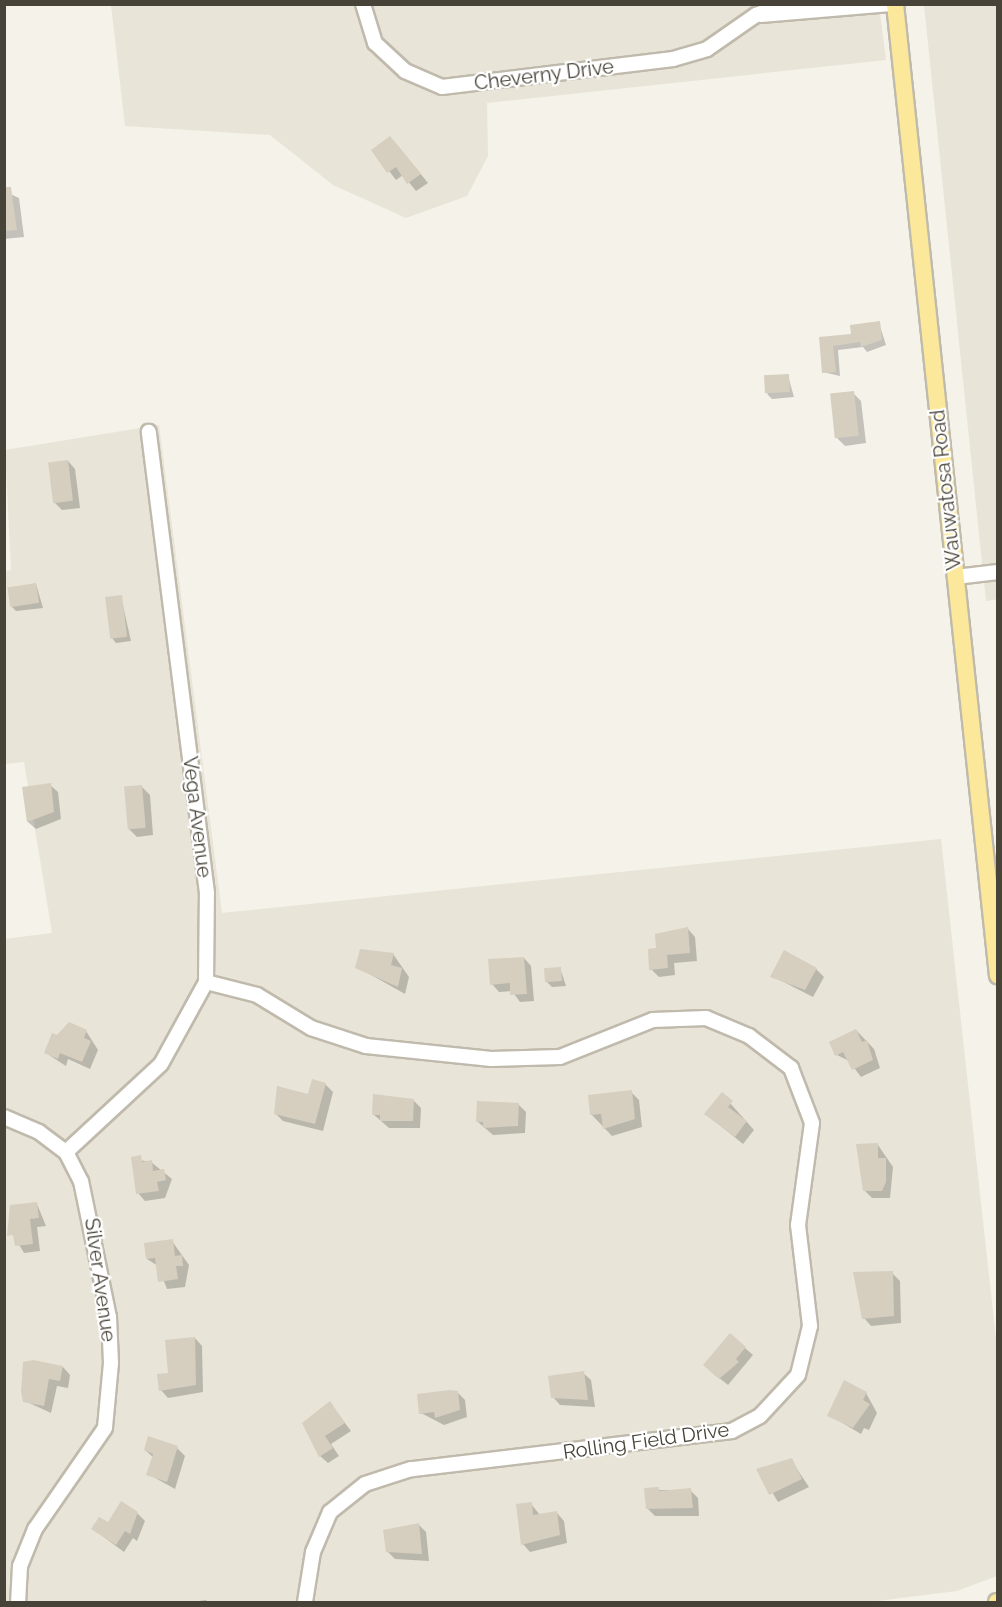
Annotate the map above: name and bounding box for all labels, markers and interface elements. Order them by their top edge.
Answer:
street label: Cheverny Drive [473,54,615,96]
street label: Wauwatosa Road [926,408,966,572]
street label: Vega Avenue [178,755,216,879]
street label: Silver Avenue [79,1216,121,1344]
street label: Rolling Field Drive [561,1417,731,1465]

